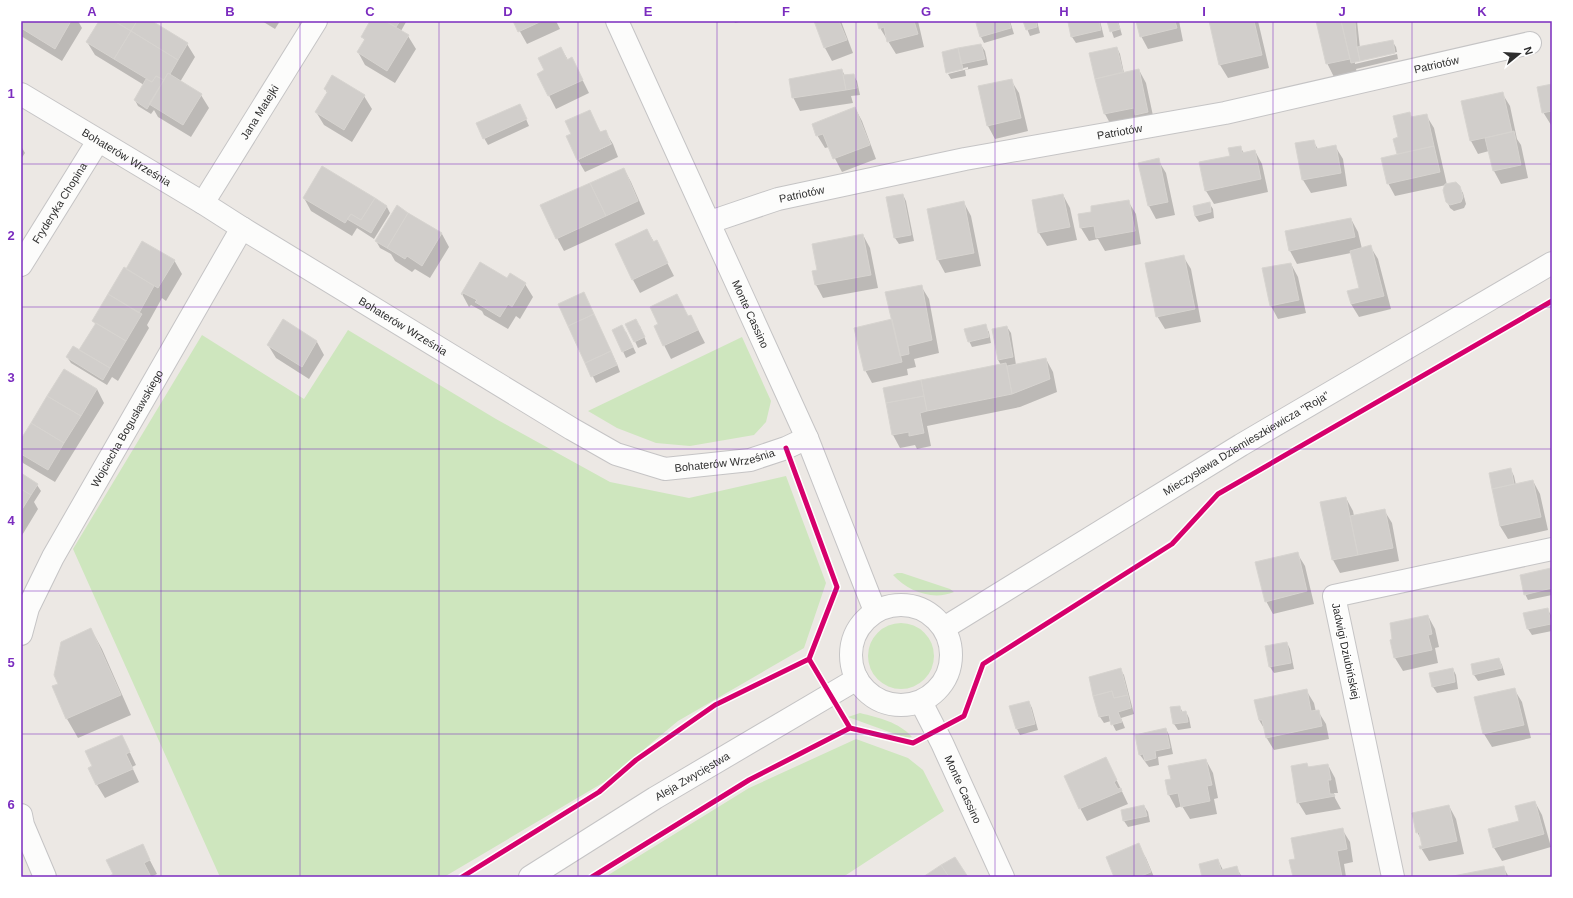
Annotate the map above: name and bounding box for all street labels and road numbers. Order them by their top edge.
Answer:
street label: Patriotów [1413,53,1460,75]
street label: Jana Matejki [238,83,281,142]
street label: Patriotów [1096,122,1143,142]
street label: Bohaterów Września [80,126,174,189]
street label: Fryderyka Chopina [30,160,90,246]
street label: Patriotów [778,183,825,205]
street label: Monte Cassino [730,278,771,350]
street label: Bohaterów Września [357,295,450,358]
street label: Wojciecha Bogusławskiego [88,368,165,489]
street label: Mieczysława Dziemieszkiewicza "Roja" [1161,389,1331,498]
street label: Bohaterów Września [674,446,777,474]
street label: Jadwigi Dziubińskiej [1330,602,1362,700]
street label: Aleja Zwycięstwa [653,749,732,803]
street label: Monte Cassino [942,753,984,825]

